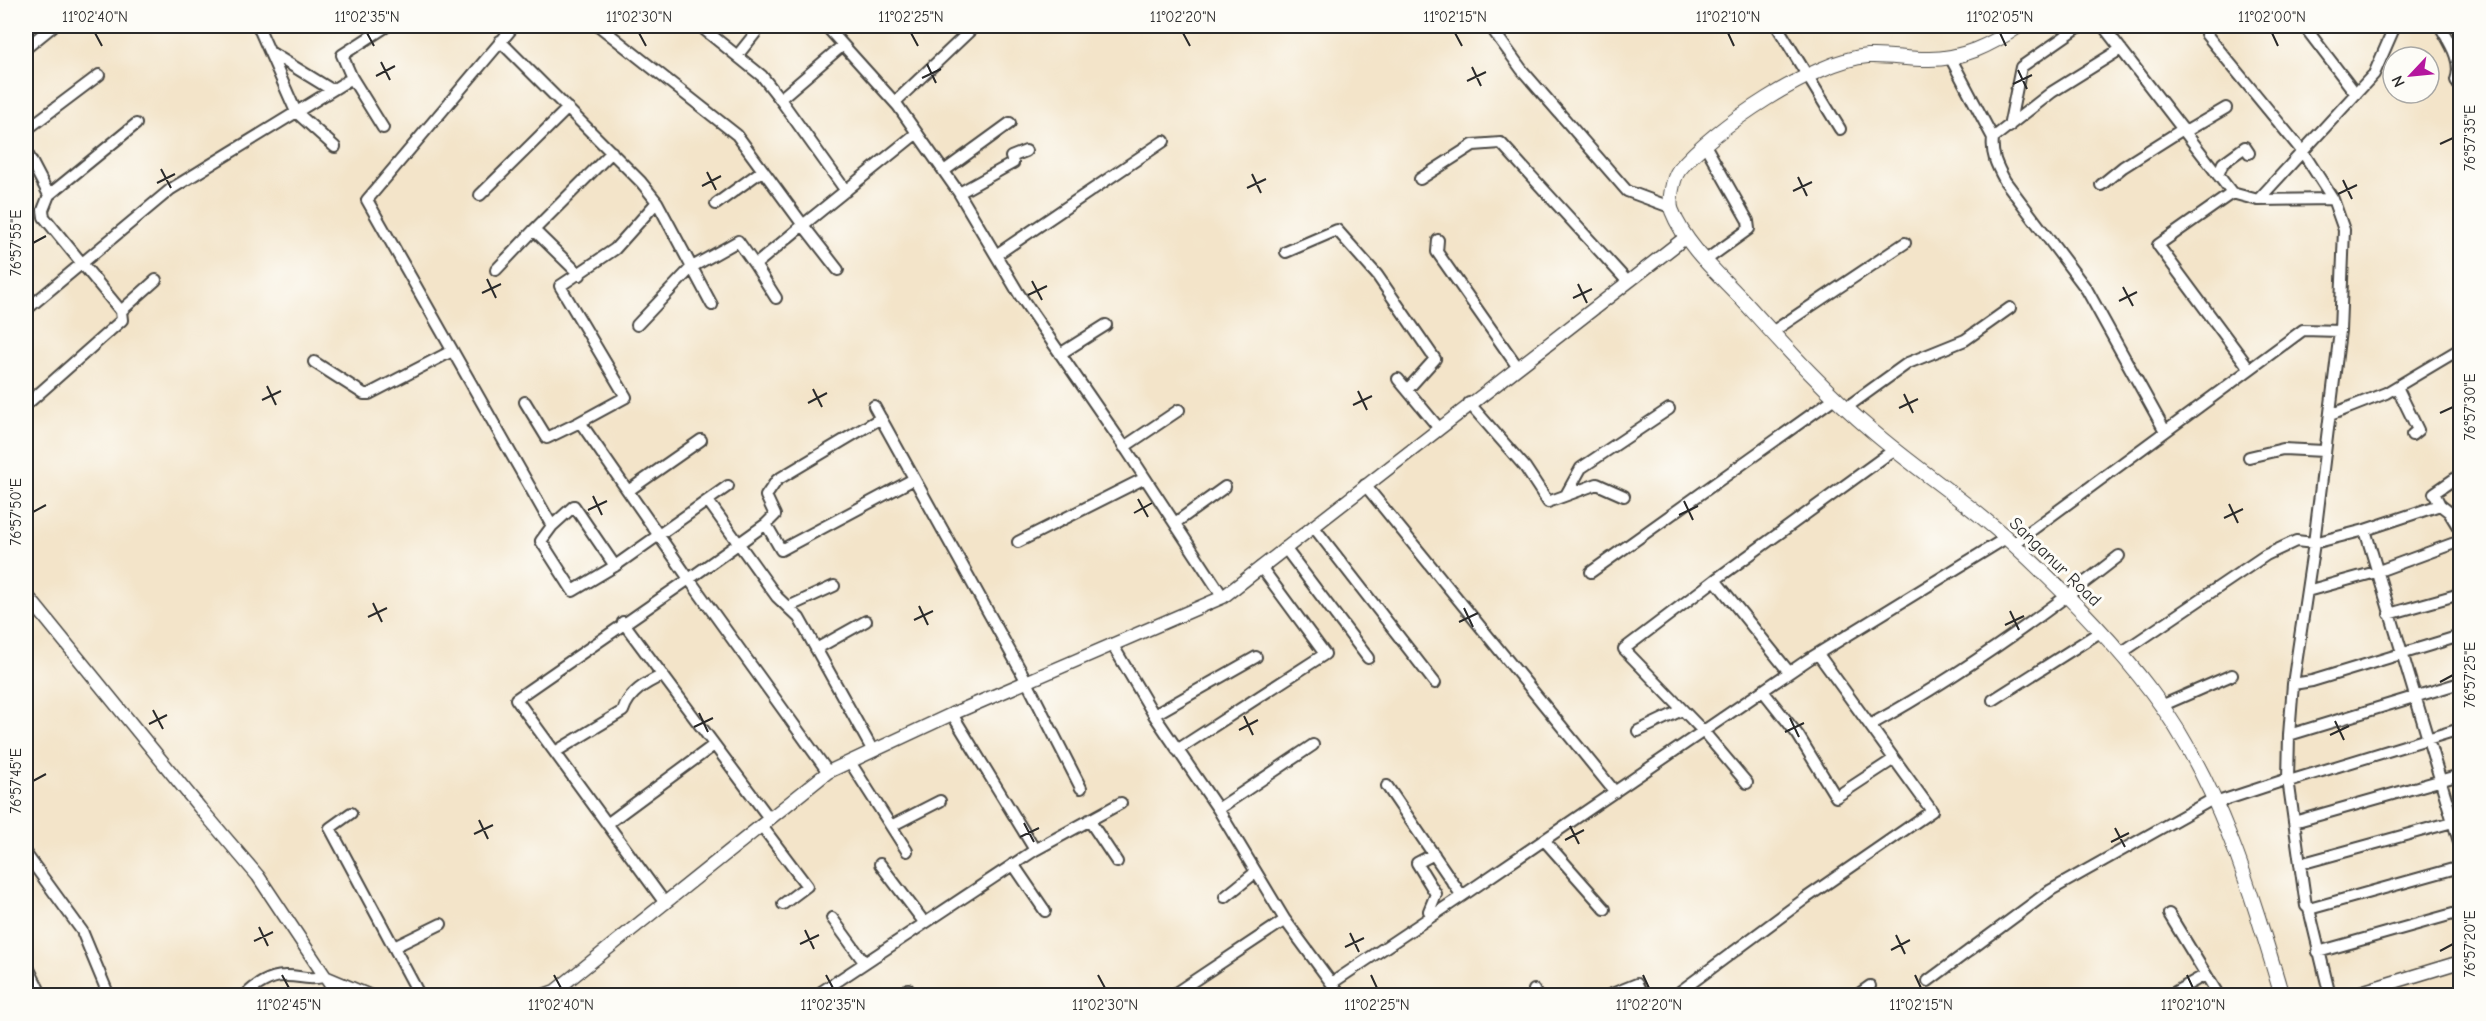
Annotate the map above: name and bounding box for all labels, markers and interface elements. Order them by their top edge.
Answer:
text: 11°02'40"N [62,8,128,26]
text: 11°02'35"N [334,8,400,26]
text: 11°02'30"N [606,8,672,26]
text: 11°02'25"N [878,8,944,26]
text: 11°02'20"N [1150,8,1216,26]
text: 11°02'15"N [1423,8,1487,26]
text: 11°02'10"N [1696,8,1760,26]
text: 11°02'05"N [1967,8,2033,26]
text: 11°02'00"N [2238,8,2306,26]
north arrow [2381,45,2441,105]
text: N [2388,73,2409,90]
text: 76°57'35"E [2461,105,2479,171]
text: 76°57'55"E [7,210,25,276]
text: 76°57'30"E [2461,374,2479,440]
text: 76°57'50"E [7,478,25,546]
street label: Sanganur Road [2005,513,2105,611]
text: 76°57'25"E [2461,642,2479,708]
text: 76°57'45"E [7,748,25,814]
text: 76°57'20"E [2461,910,2479,978]
text: 11°02'45"N [257,996,321,1014]
text: 11°02'40"N [528,996,594,1014]
text: 11°02'35"N [800,996,866,1014]
text: 11°02'30"N [1072,996,1138,1014]
text: 11°02'25"N [1344,996,1410,1014]
text: 11°02'20"N [1616,996,1682,1014]
text: 11°02'15"N [1889,996,1953,1014]
text: 11°02'10"N [2161,996,2225,1014]

